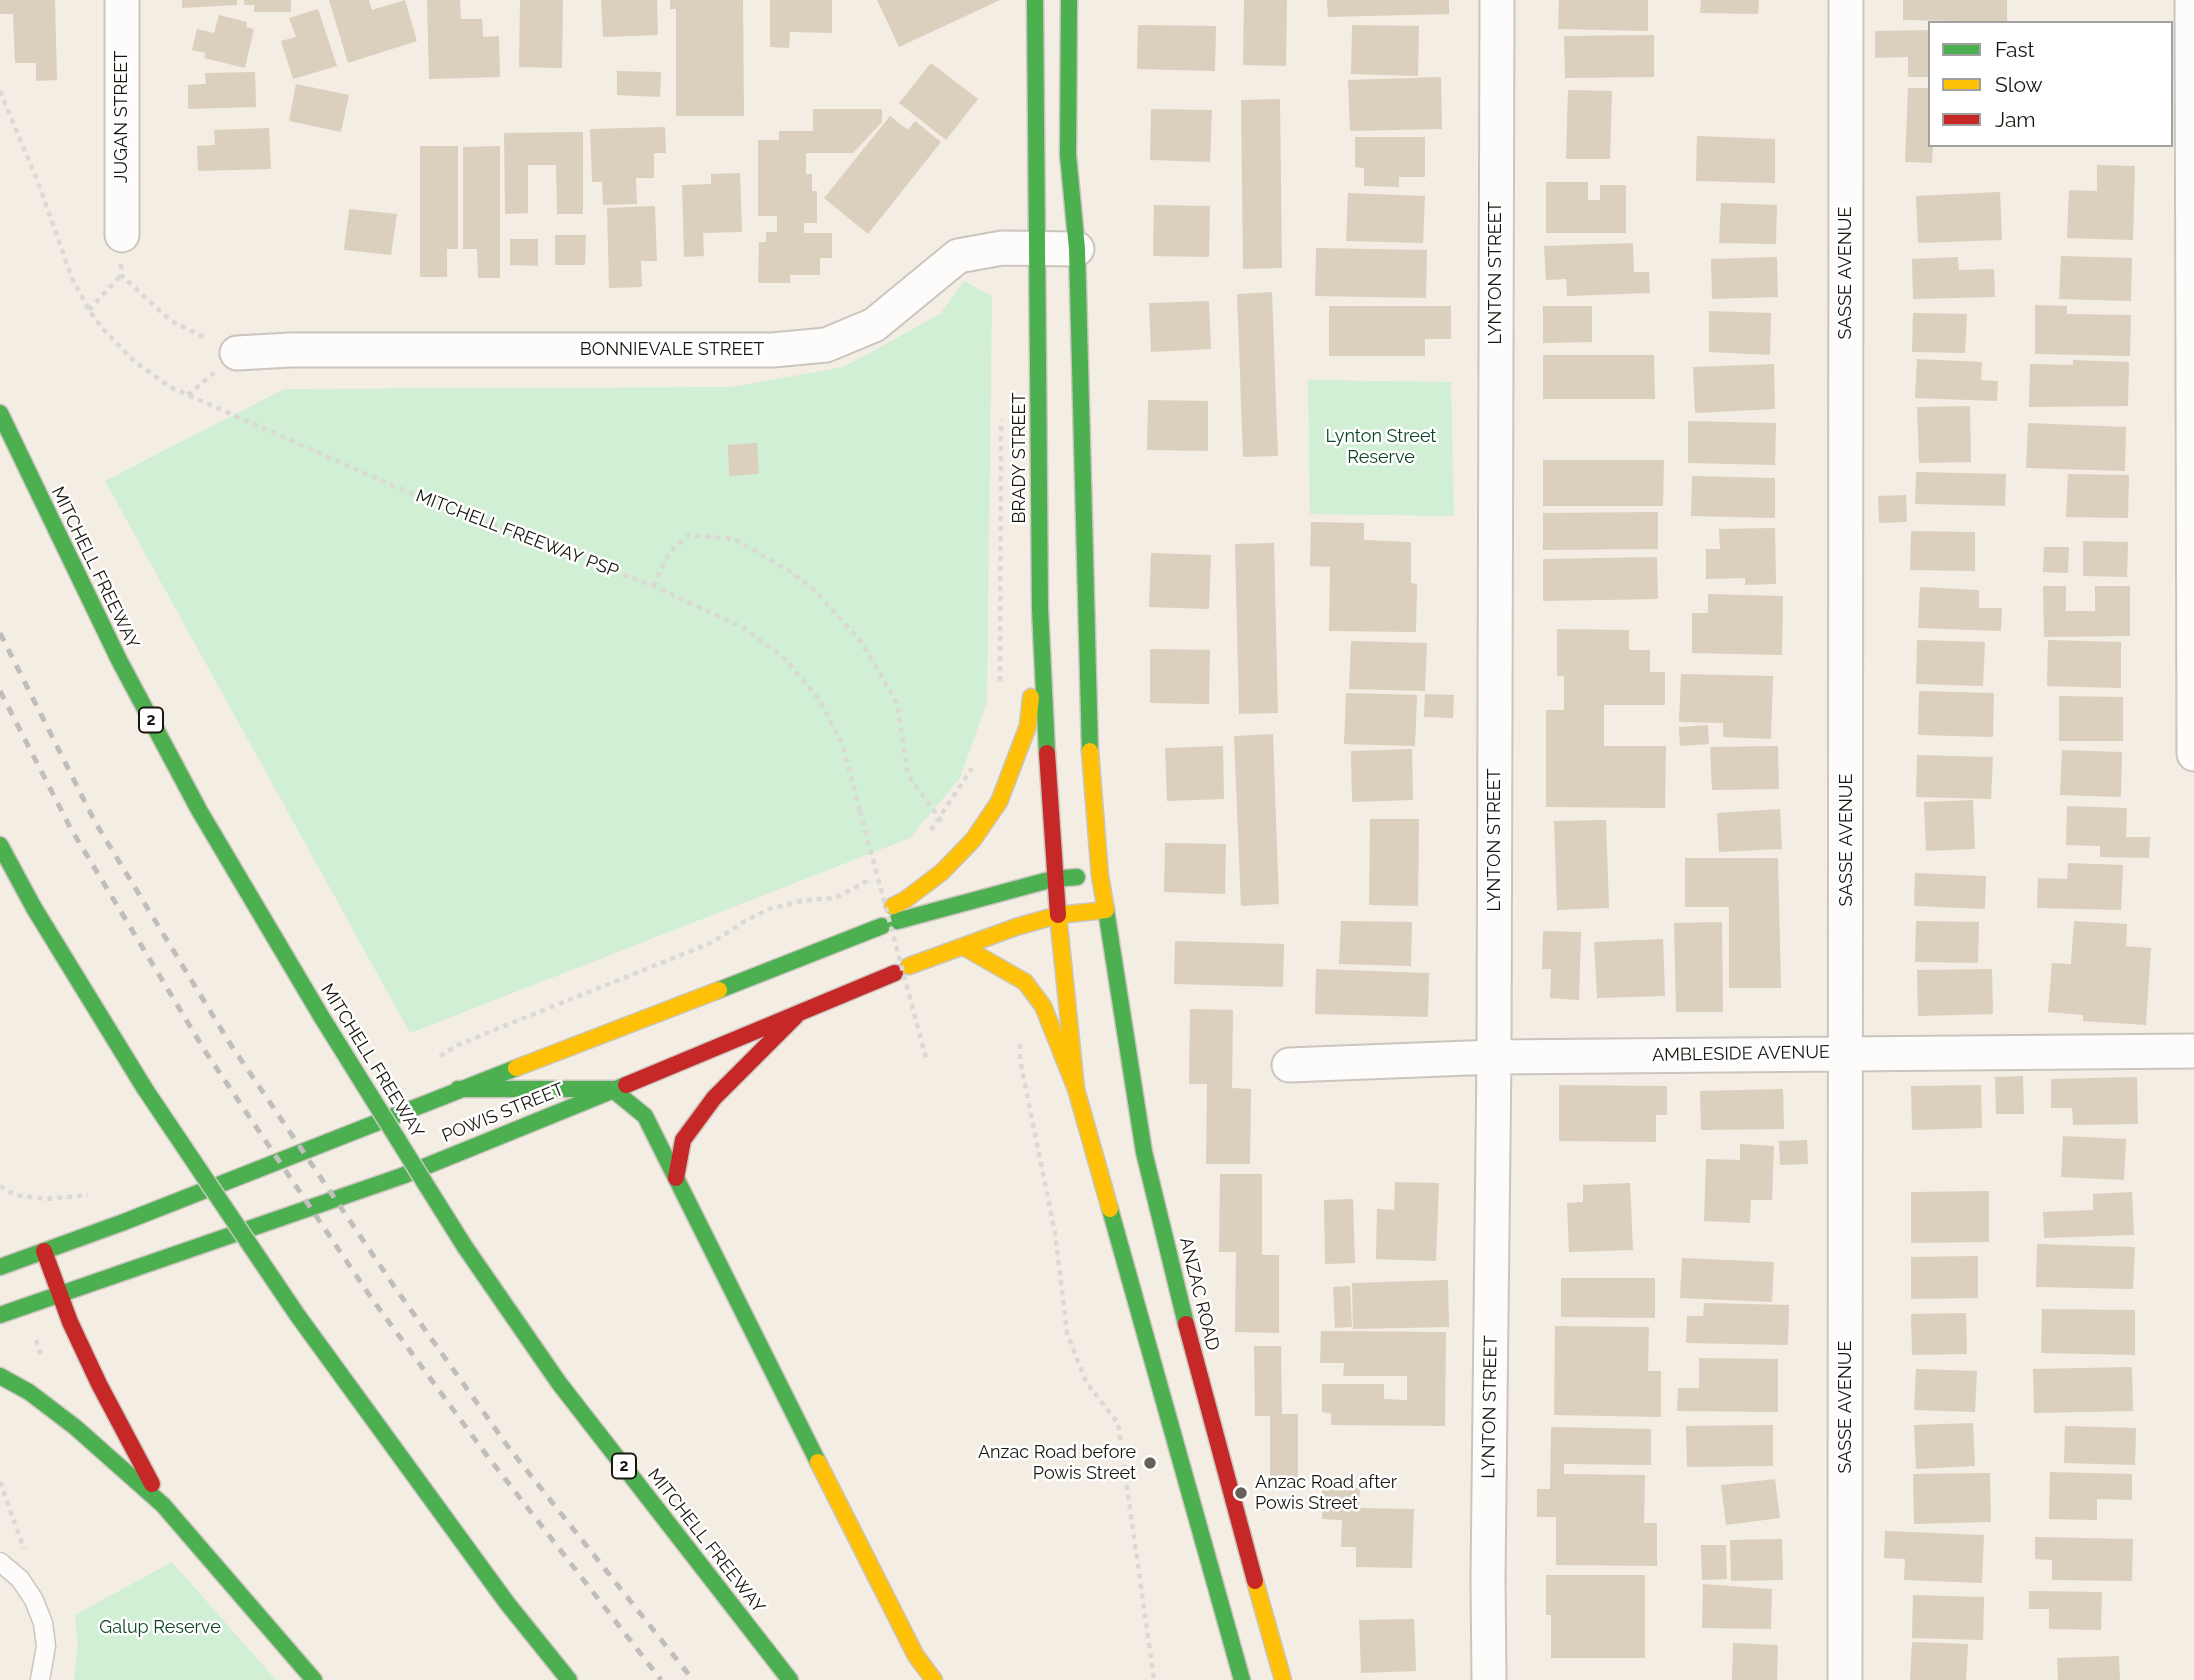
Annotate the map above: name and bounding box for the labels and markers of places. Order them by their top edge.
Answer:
place label: Anzac Road before Powis Street [978,1442,1136,1484]
marker: Anzac Road before Powis Street [1142,1455,1158,1471]
place label: Anzac Road after Powis Street [1255,1472,1397,1514]
marker: Anzac Road after Powis Street [1233,1485,1249,1501]

